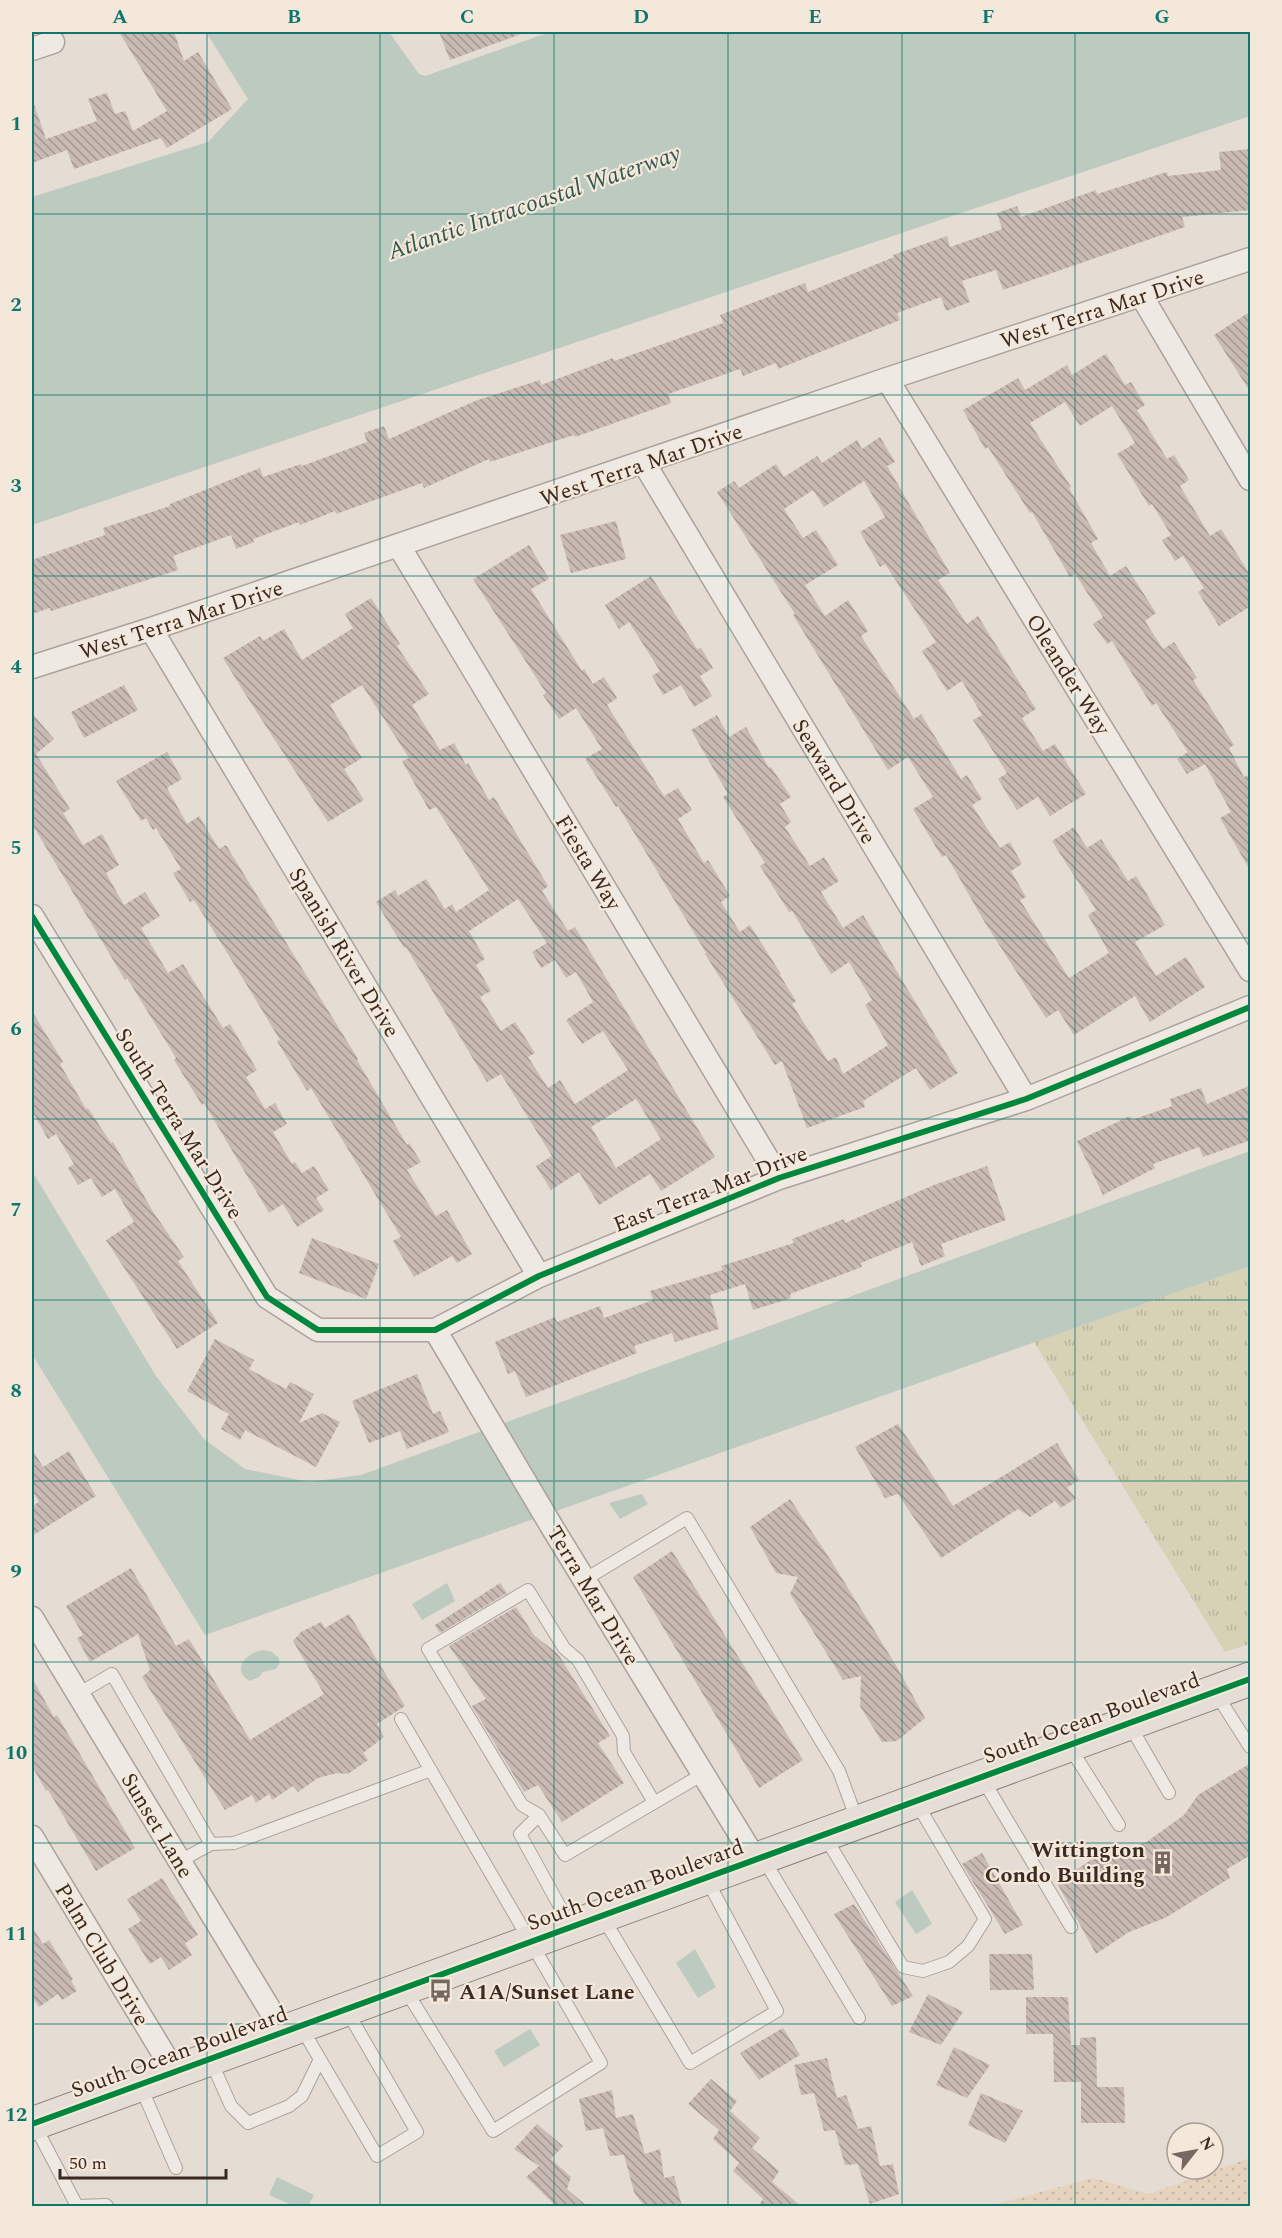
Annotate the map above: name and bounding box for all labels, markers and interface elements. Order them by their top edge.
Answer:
text: A [112,2,128,32]
text: B [287,2,301,32]
text: C [460,2,474,32]
text: D [633,2,649,32]
text: E [808,2,822,32]
text: F [982,2,994,32]
text: G [1154,2,1170,32]
text: 1 [10,109,22,139]
water label: Atlantic Intracoastal Waterway [382,136,686,270]
street label: West Terra Mar Drive [996,261,1209,358]
text: 2 [10,290,22,320]
street label: West Terra Mar Drive [536,415,747,516]
text: 3 [10,471,22,501]
street label: West Terra Mar Drive [75,572,288,669]
street label: Oleander Way [1017,608,1119,743]
text: 4 [10,652,22,682]
street label: Seaward Drive [783,713,884,851]
street label: Fiesta Way [546,809,630,918]
text: 5 [10,833,22,863]
street label: Spanish River Drive [280,861,408,1044]
text: 6 [10,1014,22,1044]
street label: South Terra Mar Drive [106,1021,251,1226]
street label: East Terra Mar Drive [608,1137,813,1242]
text: 7 [10,1195,22,1225]
text: 8 [10,1376,22,1406]
street label: Terra Mar Drive [538,1519,648,1672]
text: 9 [10,1557,22,1587]
street label: South Ocean Boulevard [978,1664,1205,1773]
text: 10 [5,1738,27,1768]
street label: Sunset Lane [112,1767,201,1885]
street label: South Ocean Boulevard [522,1831,749,1940]
place label: Wittington Condo Building [985,1834,1145,1892]
building icon: Wittington Condo Building [1150,1849,1176,1875]
street label: Palm Club Drive [46,1877,157,2033]
text: 11 [5,1919,27,1949]
place label: A1A/Sunset Lane [459,1976,635,2009]
bus stop icon: A1A/Sunset Lane [428,1978,454,2004]
street label: South Ocean Boulevard [66,1998,293,2107]
text: 12 [5,2100,27,2130]
north arrow [1165,2121,1225,2181]
text: N [1193,2132,1221,2156]
scale bar [60,2142,226,2180]
text: 50 m [69,2150,107,2177]

